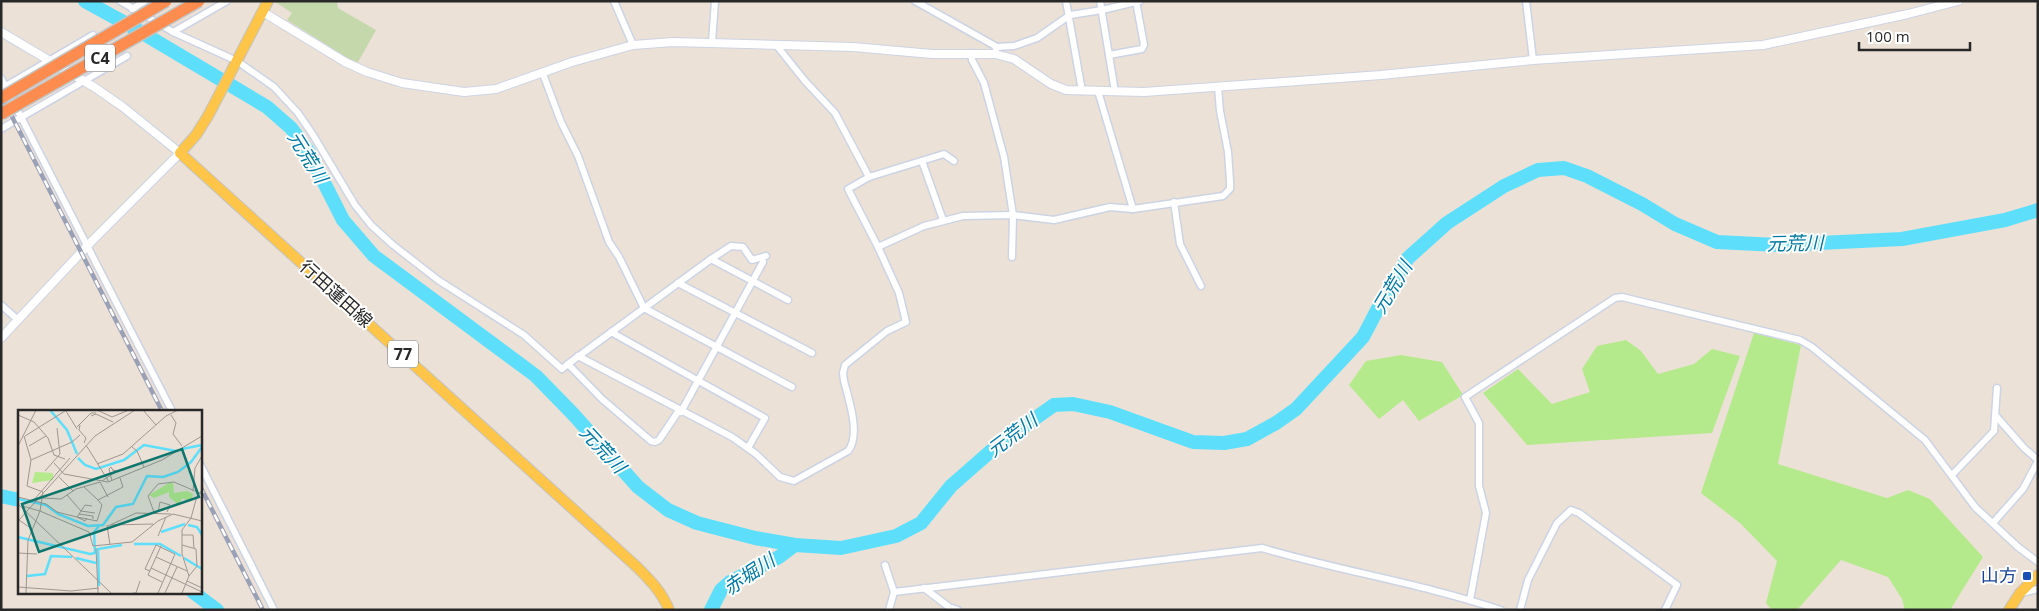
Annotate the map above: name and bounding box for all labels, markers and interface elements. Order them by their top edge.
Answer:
scale bar [1859,20,1970,52]
text: 100 m [1866,26,1910,46]
road number: C4 [85,44,115,72]
water label: 元荒川 [282,126,335,190]
water label: 元荒川 [1766,229,1826,256]
street label: 行田蓮田線 [295,254,378,332]
water label: 元荒川 [1366,254,1419,318]
road number: 77 [388,340,418,368]
water label: 元荒川 [981,406,1044,463]
inset map [18,410,201,594]
water label: 元荒川 [574,419,633,480]
water label: 赤堀川 [718,546,782,601]
place label: 山方 [1981,563,2017,587]
marker: 山方 [2021,570,2033,582]

